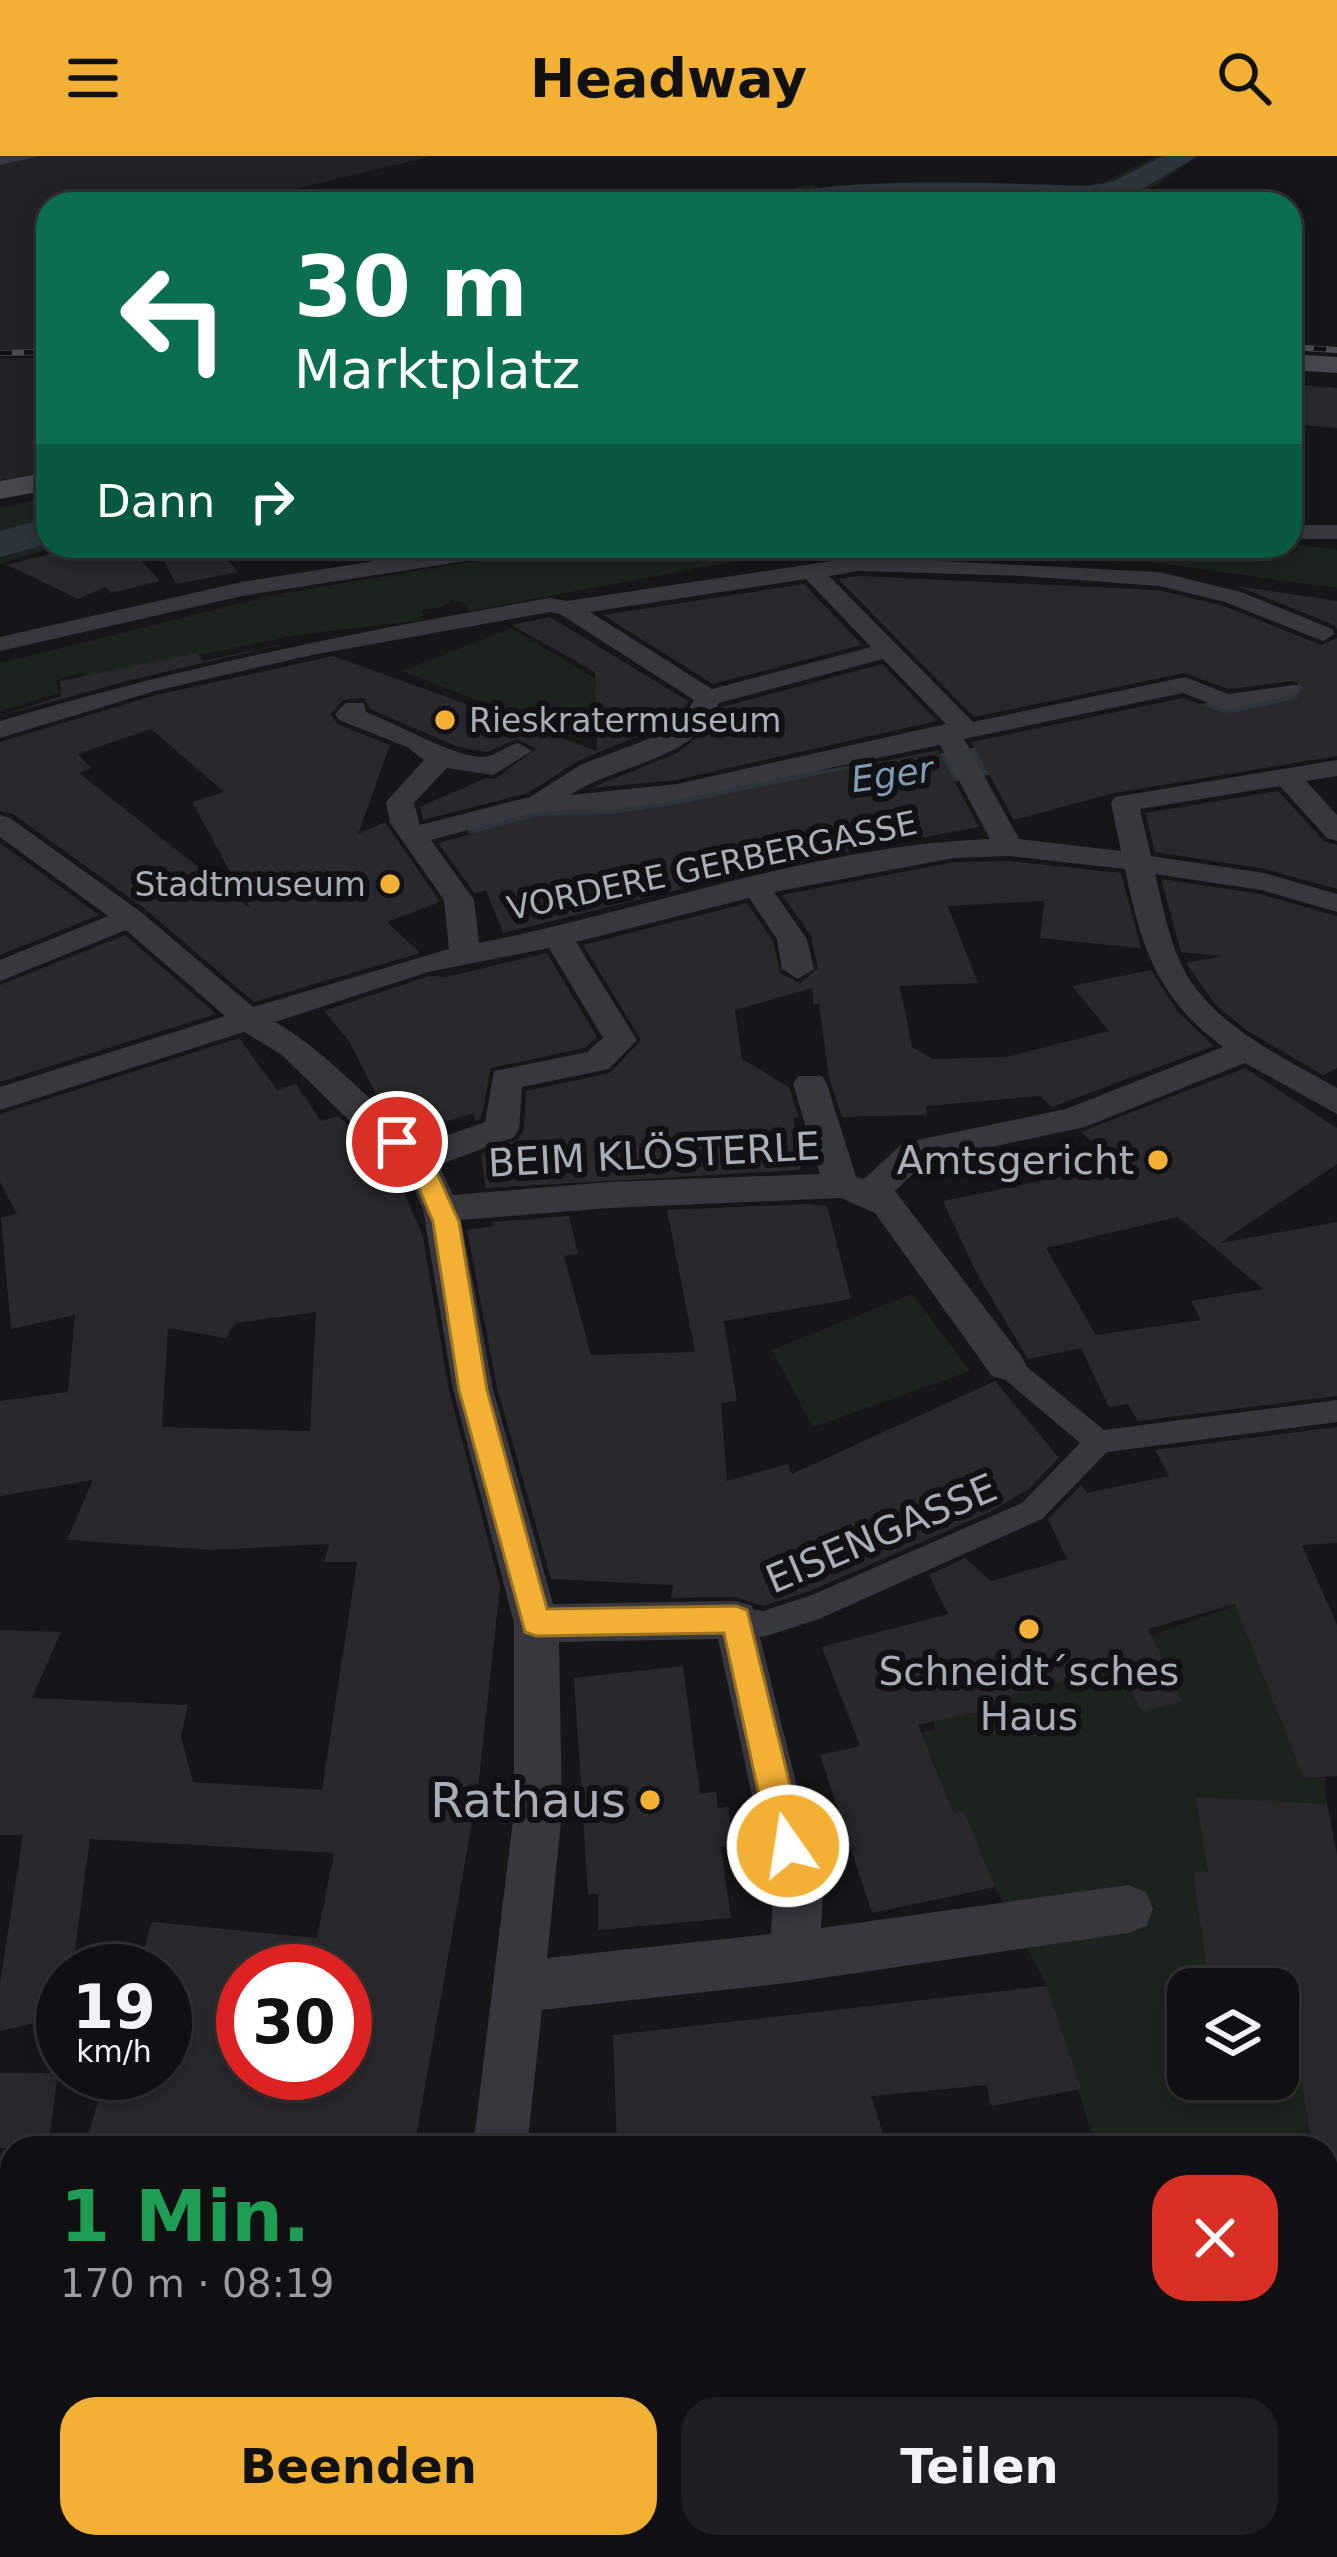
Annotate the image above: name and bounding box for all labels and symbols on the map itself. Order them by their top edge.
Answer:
place label: Rieskratermuseum [469,701,781,740]
marker: Rieskratermuseum [432,707,458,733]
water label: Eger [848,748,938,801]
street label: VORDERE GERBERGASSE [504,803,921,928]
place label: Stadtmuseum [134,865,366,904]
marker: Stadtmuseum [377,871,403,897]
pin [346,1091,448,1193]
street label: BEIM KLÖSTERLE [487,1123,821,1186]
place label: Amtsgericht [897,1138,1134,1183]
marker: Amtsgericht [1145,1147,1171,1173]
street label: EISENGASSE [759,1465,1003,1602]
marker: Schneidt´sches Haus [1016,1616,1042,1642]
place label: Schneidt´sches Haus [879,1649,1179,1739]
place label: Rathaus [430,1772,626,1828]
position arrow [725,1783,851,1909]
marker: Rathaus [637,1787,663,1813]
speed limit sign: 30 [216,1944,372,2100]

